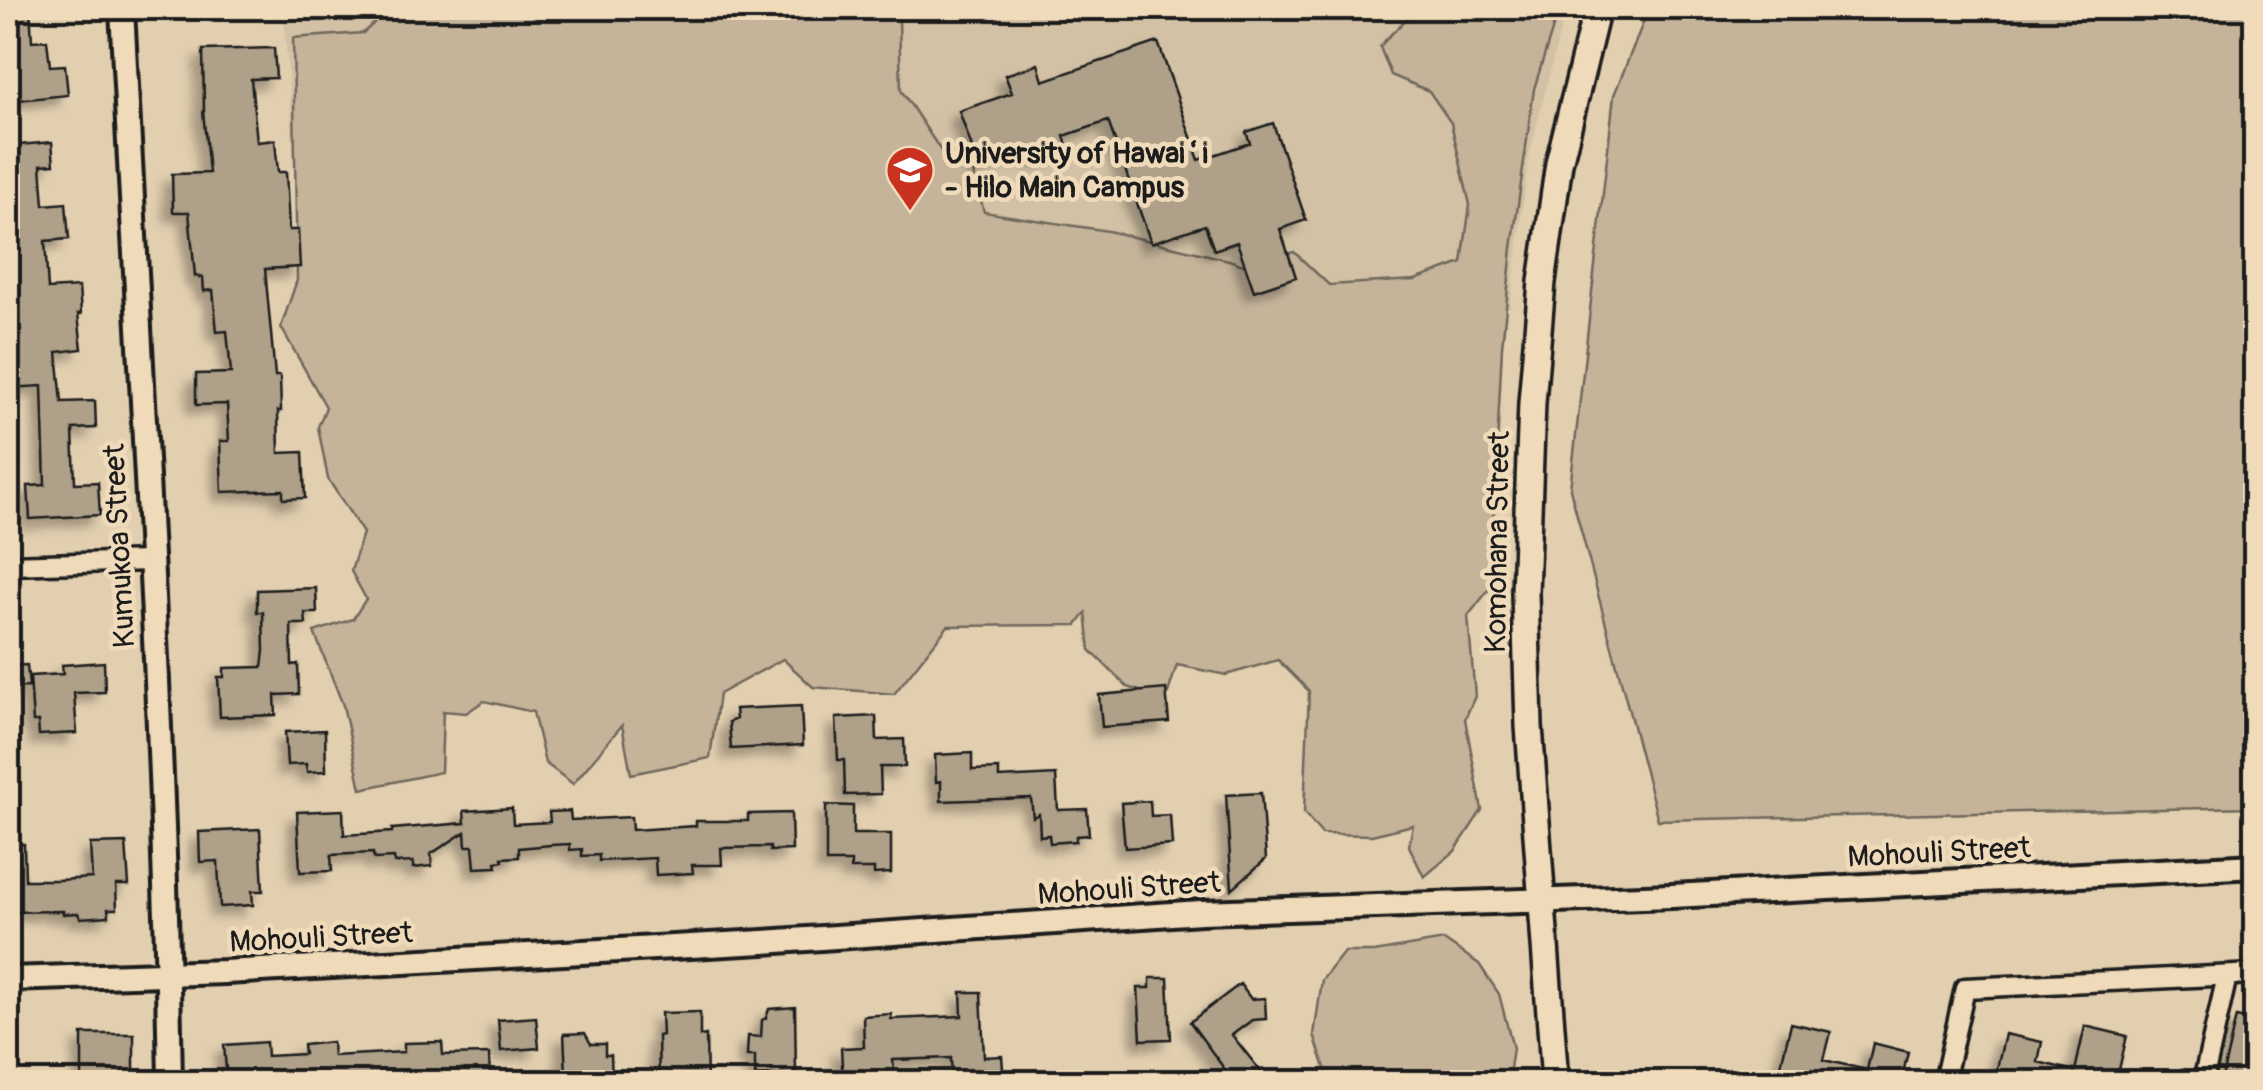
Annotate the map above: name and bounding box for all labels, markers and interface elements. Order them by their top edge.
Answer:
place label: University of Hawaiʻi - Hilo Main Campus [945,135,1208,206]
school or university icon: University of Hawaiʻi - Hilo Main Campus [884,144,936,212]
street label: Komohana Street [1477,430,1518,653]
street label: Kumukoa Street [96,442,143,649]
street label: Mohouli Street [1847,829,2032,876]
street label: Mohouli Street [1036,864,1223,913]
street label: Mohouli Street [229,914,414,961]

